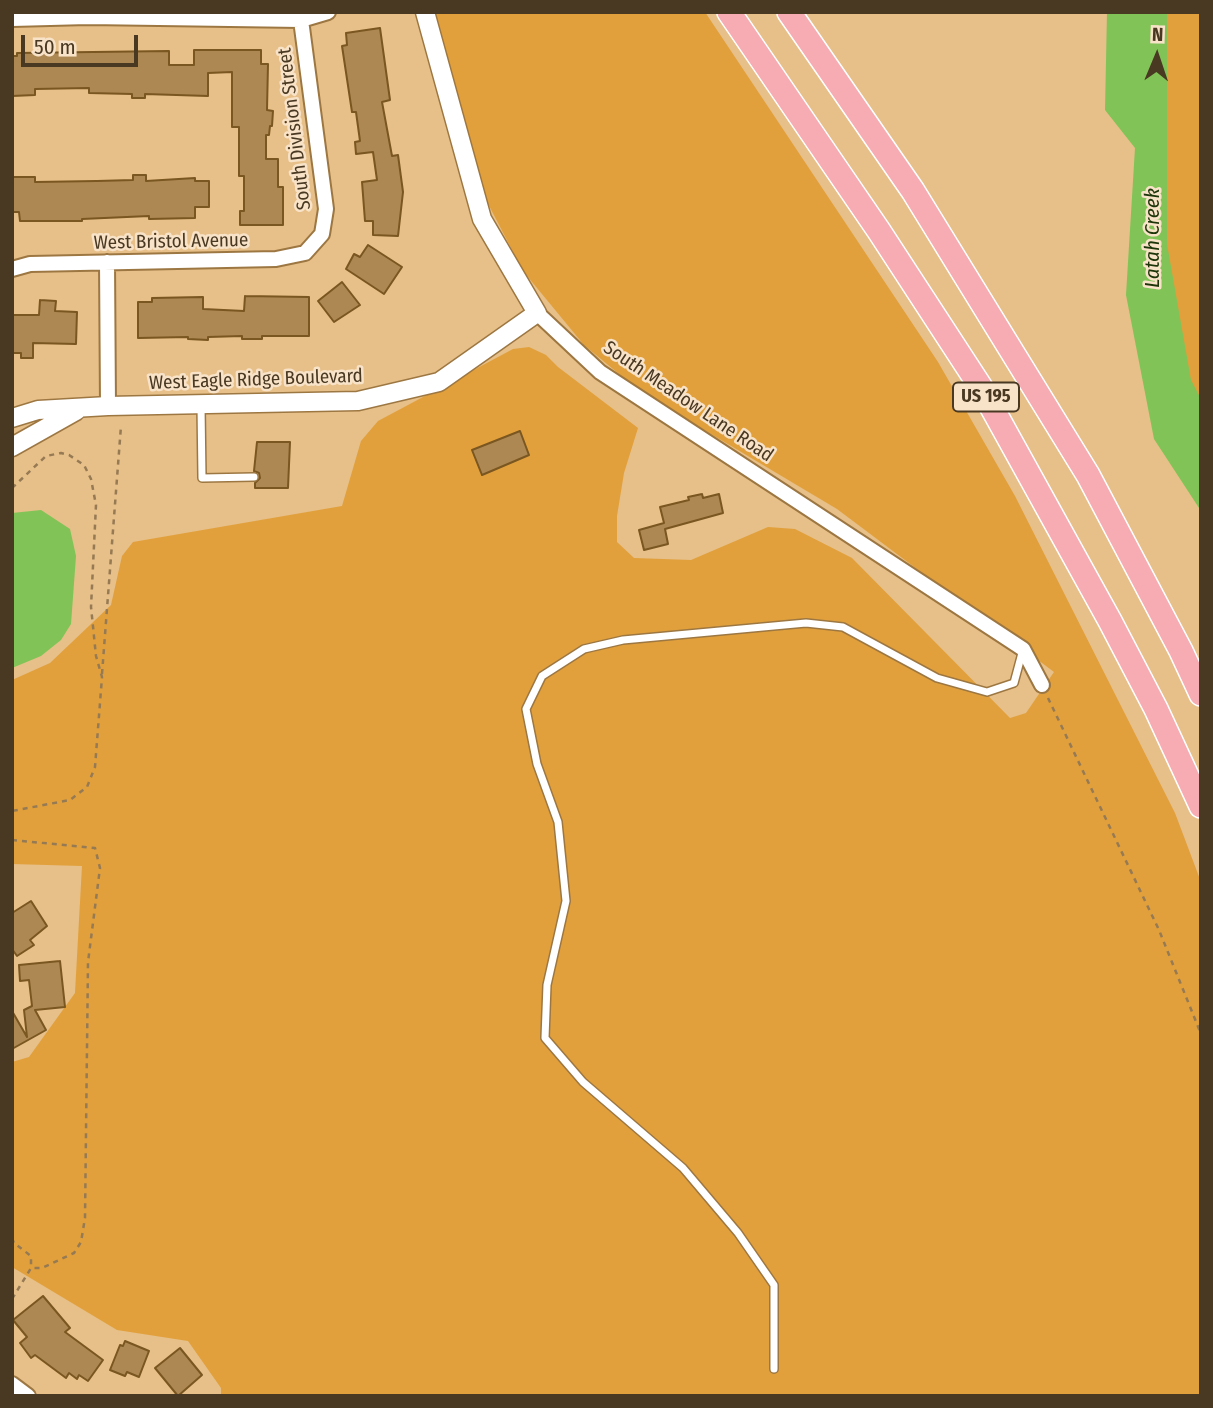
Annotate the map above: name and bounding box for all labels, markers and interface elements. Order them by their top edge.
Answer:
scale bar [24,21,142,65]
north arrow [1122,21,1192,91]
text: N [1152,23,1164,46]
text: 50 m [34,34,76,60]
street label: South Division Street [274,47,316,211]
water label: Latah Creek [1140,188,1166,288]
street label: West Bristol Avenue [93,229,249,255]
street label: South Meadow Lane Road [599,337,777,467]
street label: West Eagle Ridge Boulevard [149,365,363,395]
road number: US 195 [953,382,1019,412]

